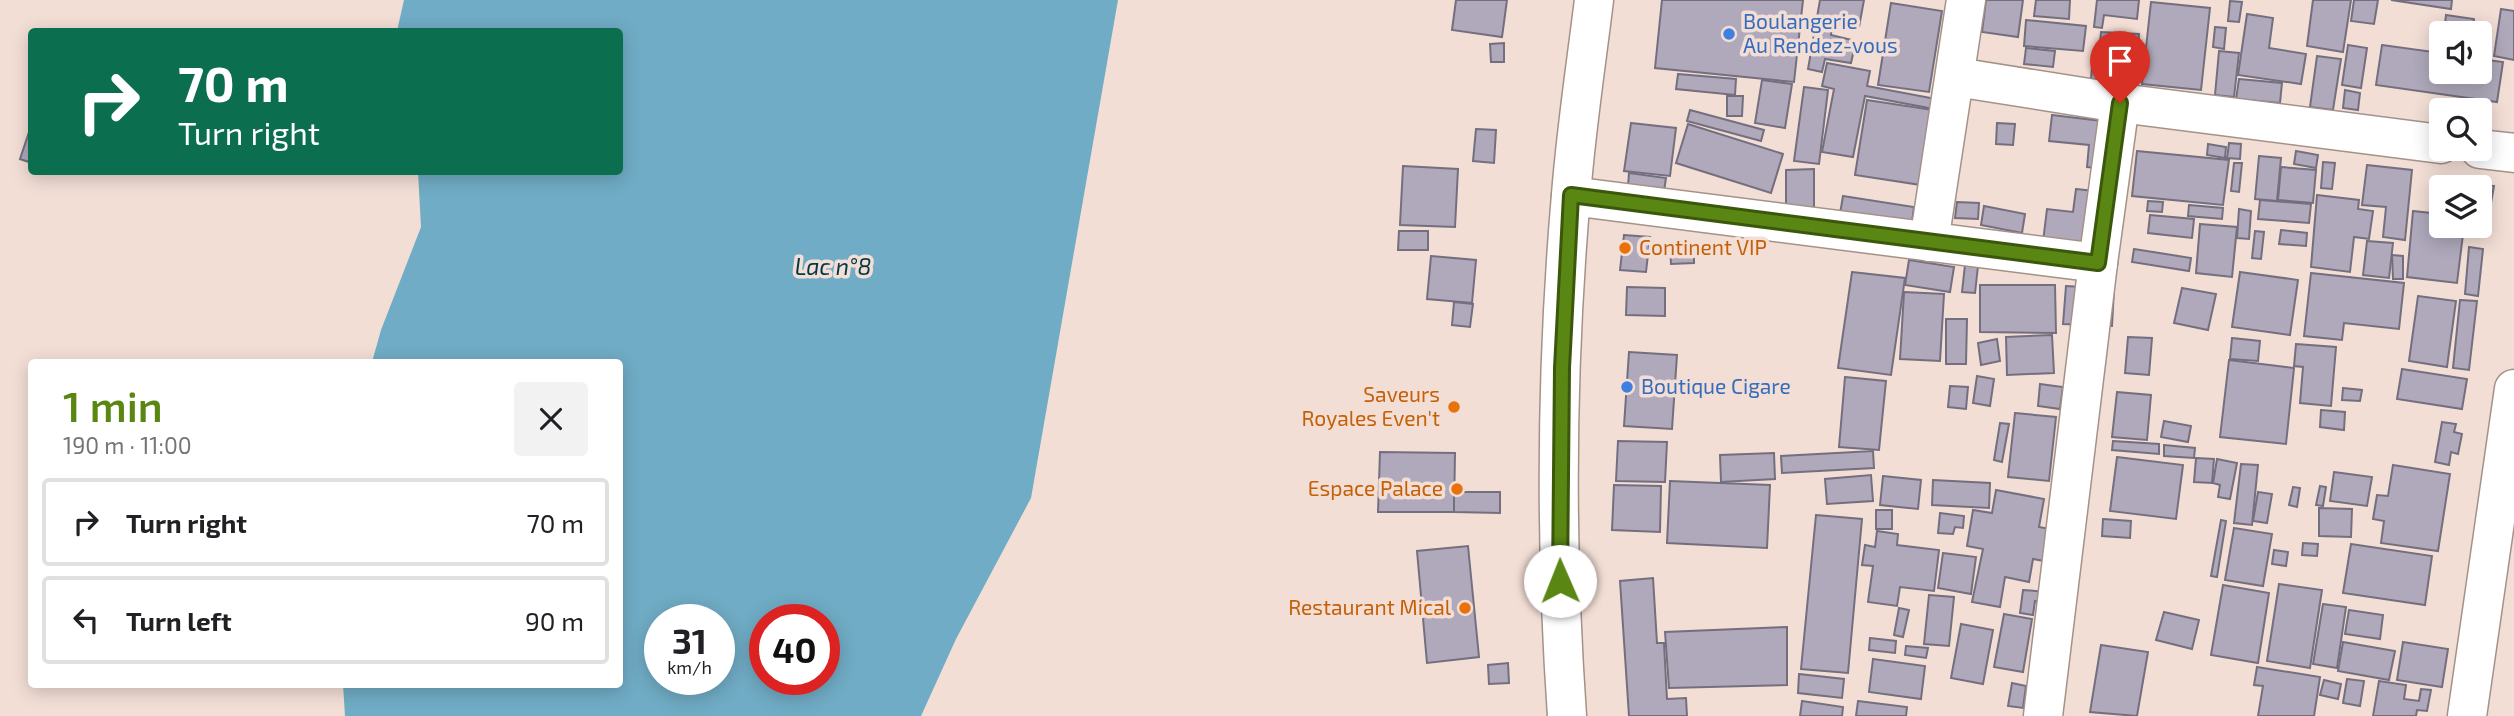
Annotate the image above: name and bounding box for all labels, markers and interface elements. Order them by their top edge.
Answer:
place label: Boulangerie Au Rendez-vous [1743,8,1898,57]
map controls [2429,21,2492,238]
button: sound [2429,21,2492,84]
marker: Boulangerie Au Rendez-vous [1721,26,1737,42]
pin [2090,31,2150,103]
icon: arrive [2101,42,2139,80]
text: 70 m [178,53,289,112]
icon: right [63,56,154,147]
button: search [2429,98,2492,161]
text: Turn right [178,113,320,151]
button: layers [2429,175,2492,238]
place label: Continent VIP [1639,234,1767,259]
marker: Continent VIP [1617,240,1633,256]
water label: Lac n°8 [795,252,871,280]
place label: Boutique Cigare [1641,373,1791,398]
marker: Boutique Cigare [1619,379,1635,395]
text: 1 min [63,380,163,430]
place label: Saveurs Royales Even't [1302,381,1440,430]
button: close [514,382,588,456]
marker: Saveurs Royales Even't [1446,399,1462,415]
text: 190 m · 11:00 [63,431,192,459]
place label: Espace Palace [1308,475,1443,500]
marker: Espace Palace [1449,481,1465,497]
icon: right [67,503,105,541]
text: Turn right [126,507,247,538]
text: 70 m [526,507,584,538]
position arrow [1523,544,1597,618]
place label: Restaurant Mical [1288,594,1452,619]
marker: Restaurant Mical [1457,600,1473,616]
icon: left [67,601,105,639]
speed limit sign: 40 [749,604,840,695]
text: Turn left [126,605,232,636]
text: 90 m [525,605,584,636]
text: 31 [672,619,707,661]
text: km/h [667,656,712,678]

